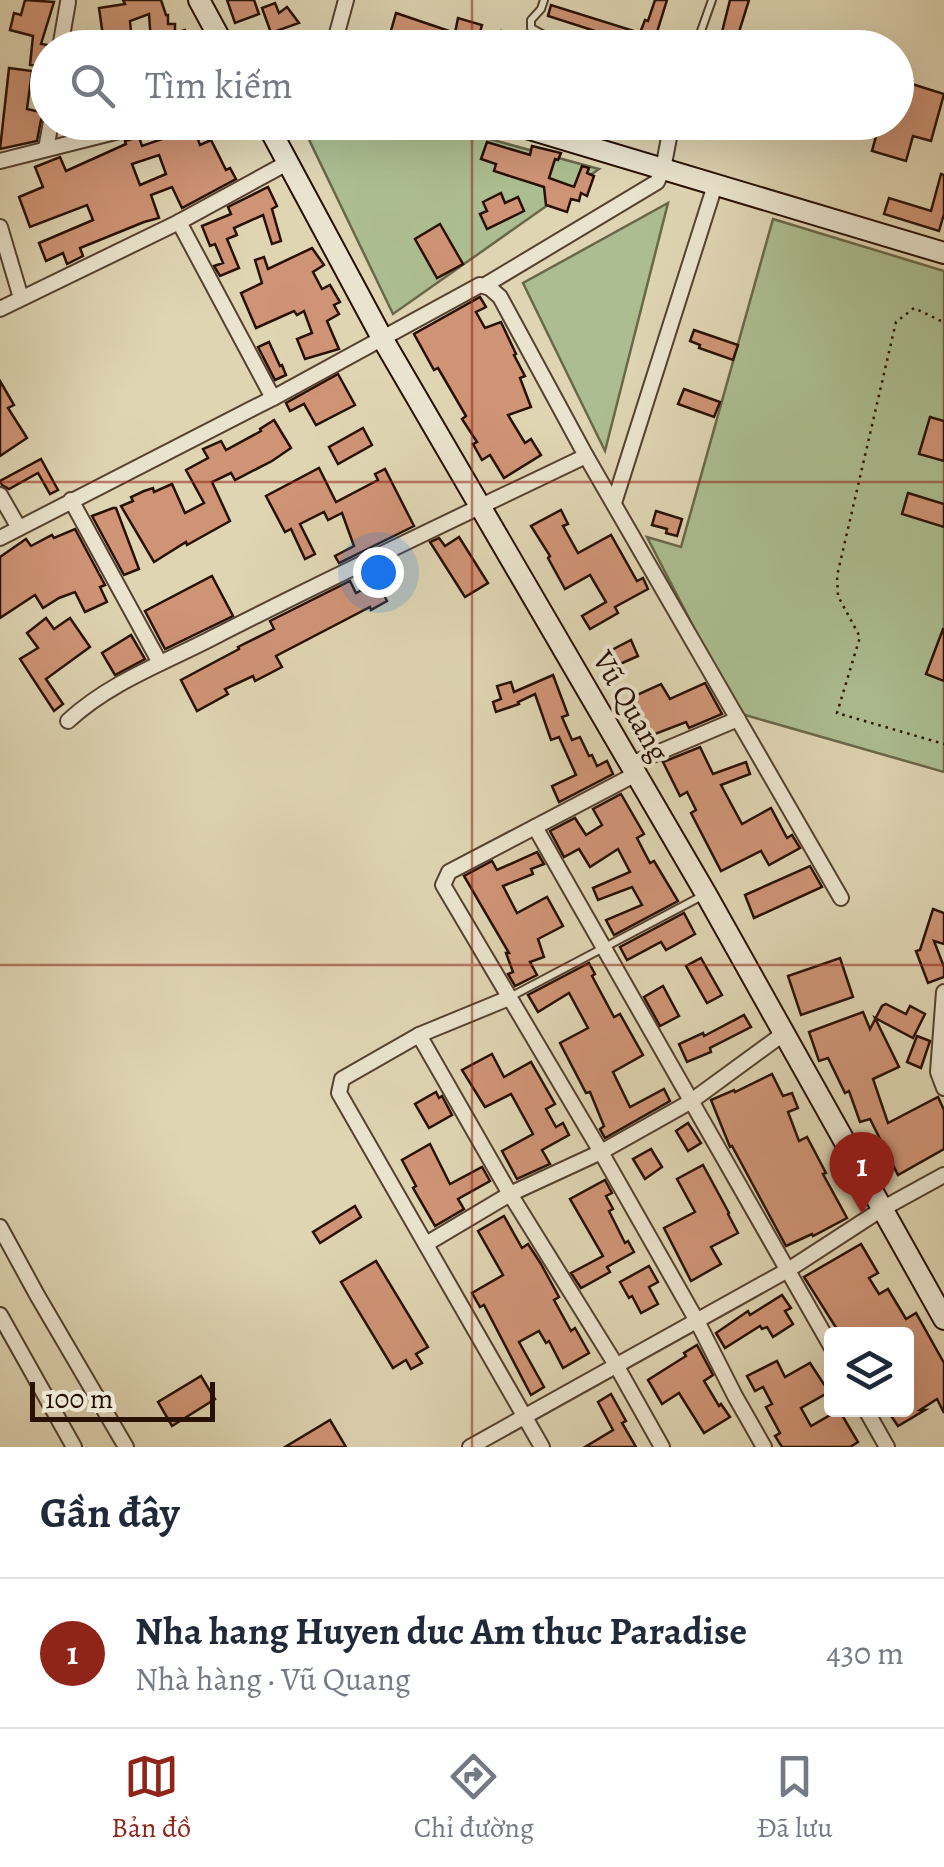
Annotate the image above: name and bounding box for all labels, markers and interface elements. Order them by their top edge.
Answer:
search box [30,30,914,140]
icon: search [65,58,120,113]
text: Tìm kiếm [145,59,293,111]
your location [353,547,404,598]
street label: Vũ Quang [583,642,679,769]
pin: 1 [830,1132,894,1214]
map controls [824,1327,914,1417]
button: layers [824,1327,914,1417]
scale bar [30,1377,215,1422]
text: 100 m [45,1380,113,1418]
text: Gần đây [40,1484,180,1541]
text: Nha hang Huyen duc Am thuc Paradise [135,1605,747,1657]
text: 1 [67,1631,78,1675]
text: 430 m [826,1631,904,1675]
text: Nhà hàng · Vũ Quang [135,1657,411,1701]
tab: Bản đồ [111,1749,191,1847]
tab: Chỉ đường [414,1749,534,1847]
tab: Đã lưu [757,1749,833,1847]

